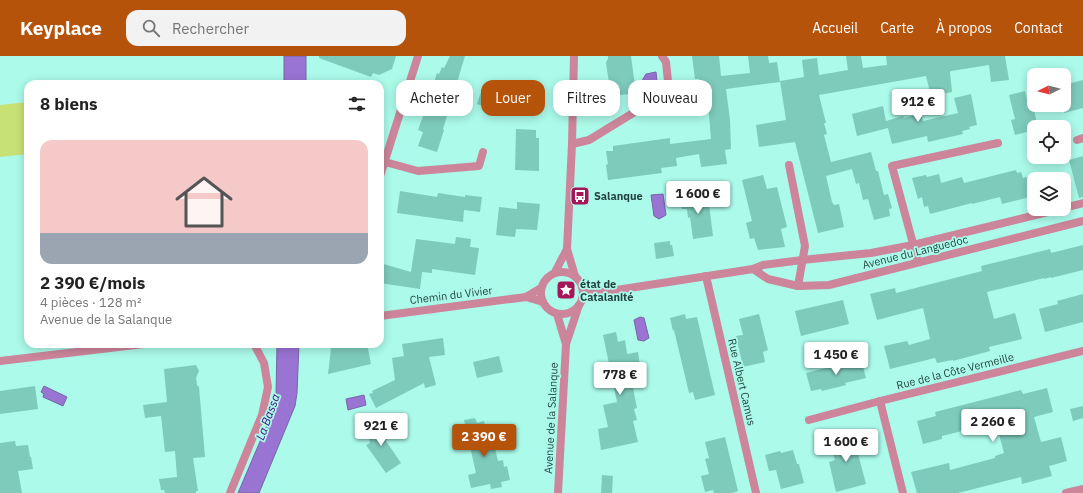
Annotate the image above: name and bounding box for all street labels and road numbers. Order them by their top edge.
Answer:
street label: Avenue du Languedoc [861,232,970,272]
street label: Chemin du Vivier [409,283,493,307]
street label: Rue Albert Camus [725,337,759,427]
street label: Rue de la Côte Vermeille [895,350,1015,392]
street label: Avenue de la Salanque [541,362,561,474]

